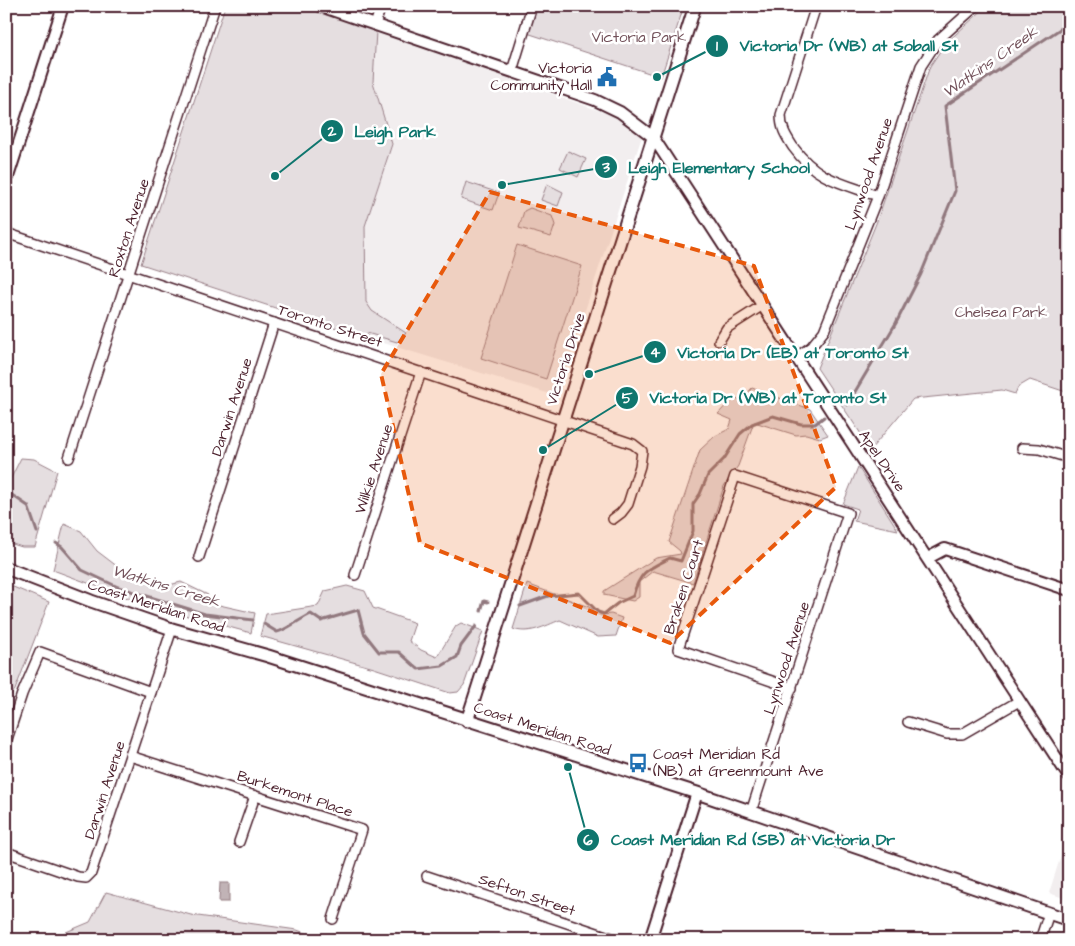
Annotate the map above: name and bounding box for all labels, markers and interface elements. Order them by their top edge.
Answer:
water label: Watkins Creek [938,20,1043,103]
park label: Victoria Park [592,27,686,48]
callout: Victoria Dr (WB) at Soball St [705,30,968,61]
text: Victoria Dr (WB) at Soball St [739,35,959,57]
text: 1 [716,36,718,57]
place label: Victoria Community Hall [490,58,592,97]
public building icon: Victoria Community Hall [596,66,618,88]
street label: Lynwood Avenue [840,115,899,233]
callout: Leigh Park [319,116,446,147]
text: 2 [327,121,337,142]
text: Leigh Park [354,121,436,145]
callout: Leigh Elementary School [593,152,820,183]
text: 3 [601,157,610,178]
text: Leigh Elementary School [628,157,810,181]
street label: Roxton Avenue [103,176,155,280]
street label: Toronto Street [275,299,385,353]
park label: Chelsea Park [955,302,1047,323]
street label: Victoria Drive [541,310,591,408]
callout: Victoria Dr (EB) at Toronto St [642,336,919,367]
text: 4 [650,342,661,363]
text: Victoria Dr (EB) at Toronto St [676,342,909,364]
street label: Darwin Avenue [206,355,258,459]
callout: Victoria Dr (WB) at Toronto St [614,382,896,413]
text: Victoria Dr (WB) at Toronto St [648,387,887,409]
text: 5 [622,388,633,409]
street label: Wilkie Avenue [350,421,398,517]
street label: Apel Drive [854,426,910,496]
street label: Braken Court [659,537,709,637]
water label: Watkins Creek [109,559,224,613]
street label: Coast Meridian Road [85,574,227,638]
street label: Lynwood Avenue [759,599,816,717]
street label: Coast Meridian Road [471,697,613,761]
street label: Darwin Avenue [79,738,131,842]
place label: Coast Meridian Rd (NB) at Greenmount Ave [653,744,824,782]
bus stop icon: Coast Meridian Rd (NB) at Greenmount Ave [627,752,649,774]
street label: Burkemont Place [234,765,356,823]
callout: Coast Meridian Rd (SB) at Victoria Dr [576,824,905,855]
text: Coast Meridian Rd (SB) at Victoria Dr [611,829,895,851]
text: 6 [583,830,593,851]
street label: Sefton Street [476,869,578,921]

